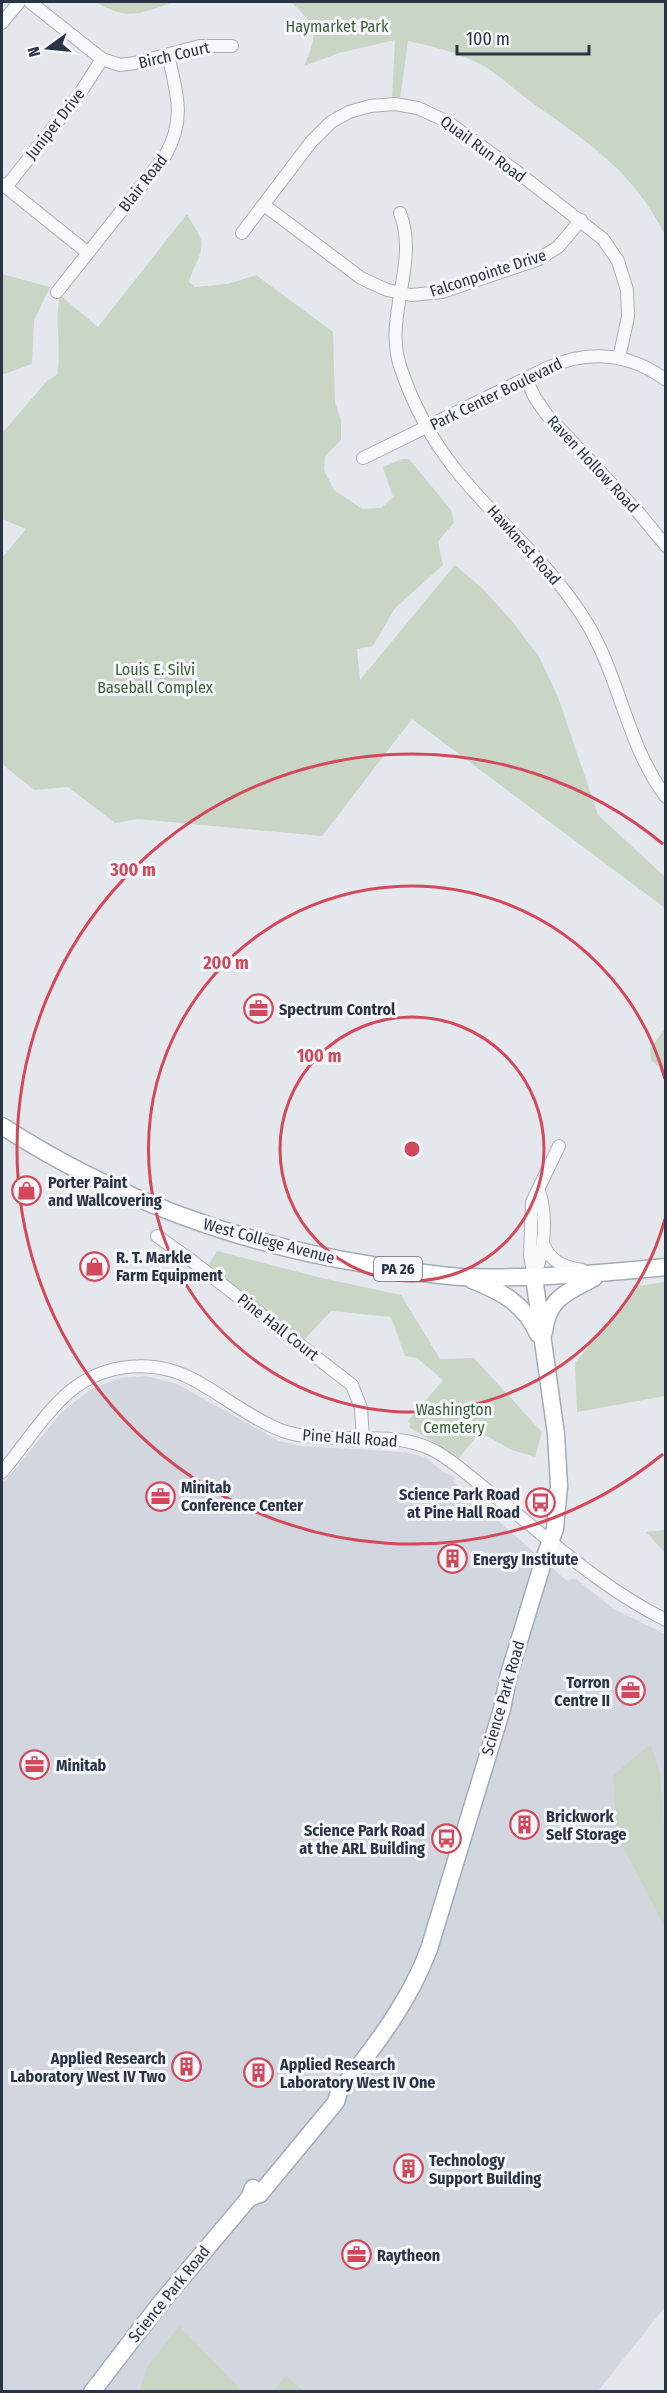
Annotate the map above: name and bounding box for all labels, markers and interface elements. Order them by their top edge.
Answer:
park label: Haymarket Park [286,17,389,36]
north arrow [18,18,78,78]
scale bar [457,18,589,56]
text: 100 m [466,28,510,50]
street label: Birch Court [137,37,212,72]
text: N [24,45,44,59]
street label: Juniper Drive [21,85,89,163]
street label: Quail Run Road [437,112,529,186]
street label: Blair Road [115,151,171,215]
street label: Falconpointe Drive [427,245,549,301]
street label: Park Center Boulevard [427,354,565,434]
street label: Raven Hollow Road [543,412,643,516]
street label: Hawknest Road [483,501,565,589]
park label: Louis E. Silvi Baseball Complex [97,660,213,697]
text: 300 m [109,859,156,881]
text: 200 m [202,952,249,974]
office icon: Spectrum Control [242,993,274,1025]
place label: Spectrum Control [279,1000,396,1019]
text: 100 m [297,1045,341,1067]
centre of rings [402,1139,422,1159]
place label: Porter Paint and Wallcovering [48,1173,162,1210]
shop icon: Porter Paint and Wallcovering [11,1175,43,1207]
street label: West College Avenue [201,1214,337,1268]
place label: R. T. Markle Farm Equipment [116,1248,223,1285]
shop icon: R. T. Markle Farm Equipment [79,1250,111,1282]
road number: PA 26 [374,1257,422,1281]
street label: Pine Hall Court [234,1290,323,1365]
park label: Washington Cemetery [416,1400,492,1437]
street label: Pine Hall Road [302,1425,398,1451]
place label: Minitab Conference Center [181,1478,303,1515]
office icon: Minitab Conference Center [144,1480,176,1512]
place label: Science Park Road at Pine Hall Road [399,1485,520,1522]
bus stop icon: Science Park Road at Pine Hall Road [525,1487,557,1519]
building icon: Energy Institute [436,1543,468,1575]
place label: Energy Institute [473,1550,578,1569]
street label: Science Park Road [478,1638,528,1758]
place label: Torron Centre II [554,1673,610,1710]
office icon: Torron Centre II [615,1675,647,1707]
office icon: Minitab [19,1749,51,1781]
place label: Minitab [56,1756,107,1775]
place label: Brickwork Self Storage [546,1807,626,1844]
building icon: Brickwork Self Storage [509,1809,541,1841]
place label: Science Park Road at the ARL Building [299,1821,425,1858]
bus stop icon: Science Park Road at the ARL Building [430,1823,462,1855]
place label: Applied Research Laboratory West IV Two [10,2049,166,2086]
building icon: Applied Research Laboratory West IV Two [171,2051,203,2083]
place label: Applied Research Laboratory West IV One [279,2055,435,2092]
building icon: Applied Research Laboratory West IV One [243,2057,275,2089]
place label: Technology Support Building [429,2151,541,2188]
building icon: Technology Support Building [392,2153,424,2185]
office icon: Raytheon [340,2239,372,2271]
street label: Science Park Road [124,2242,214,2346]
place label: Raytheon [377,2246,440,2265]

